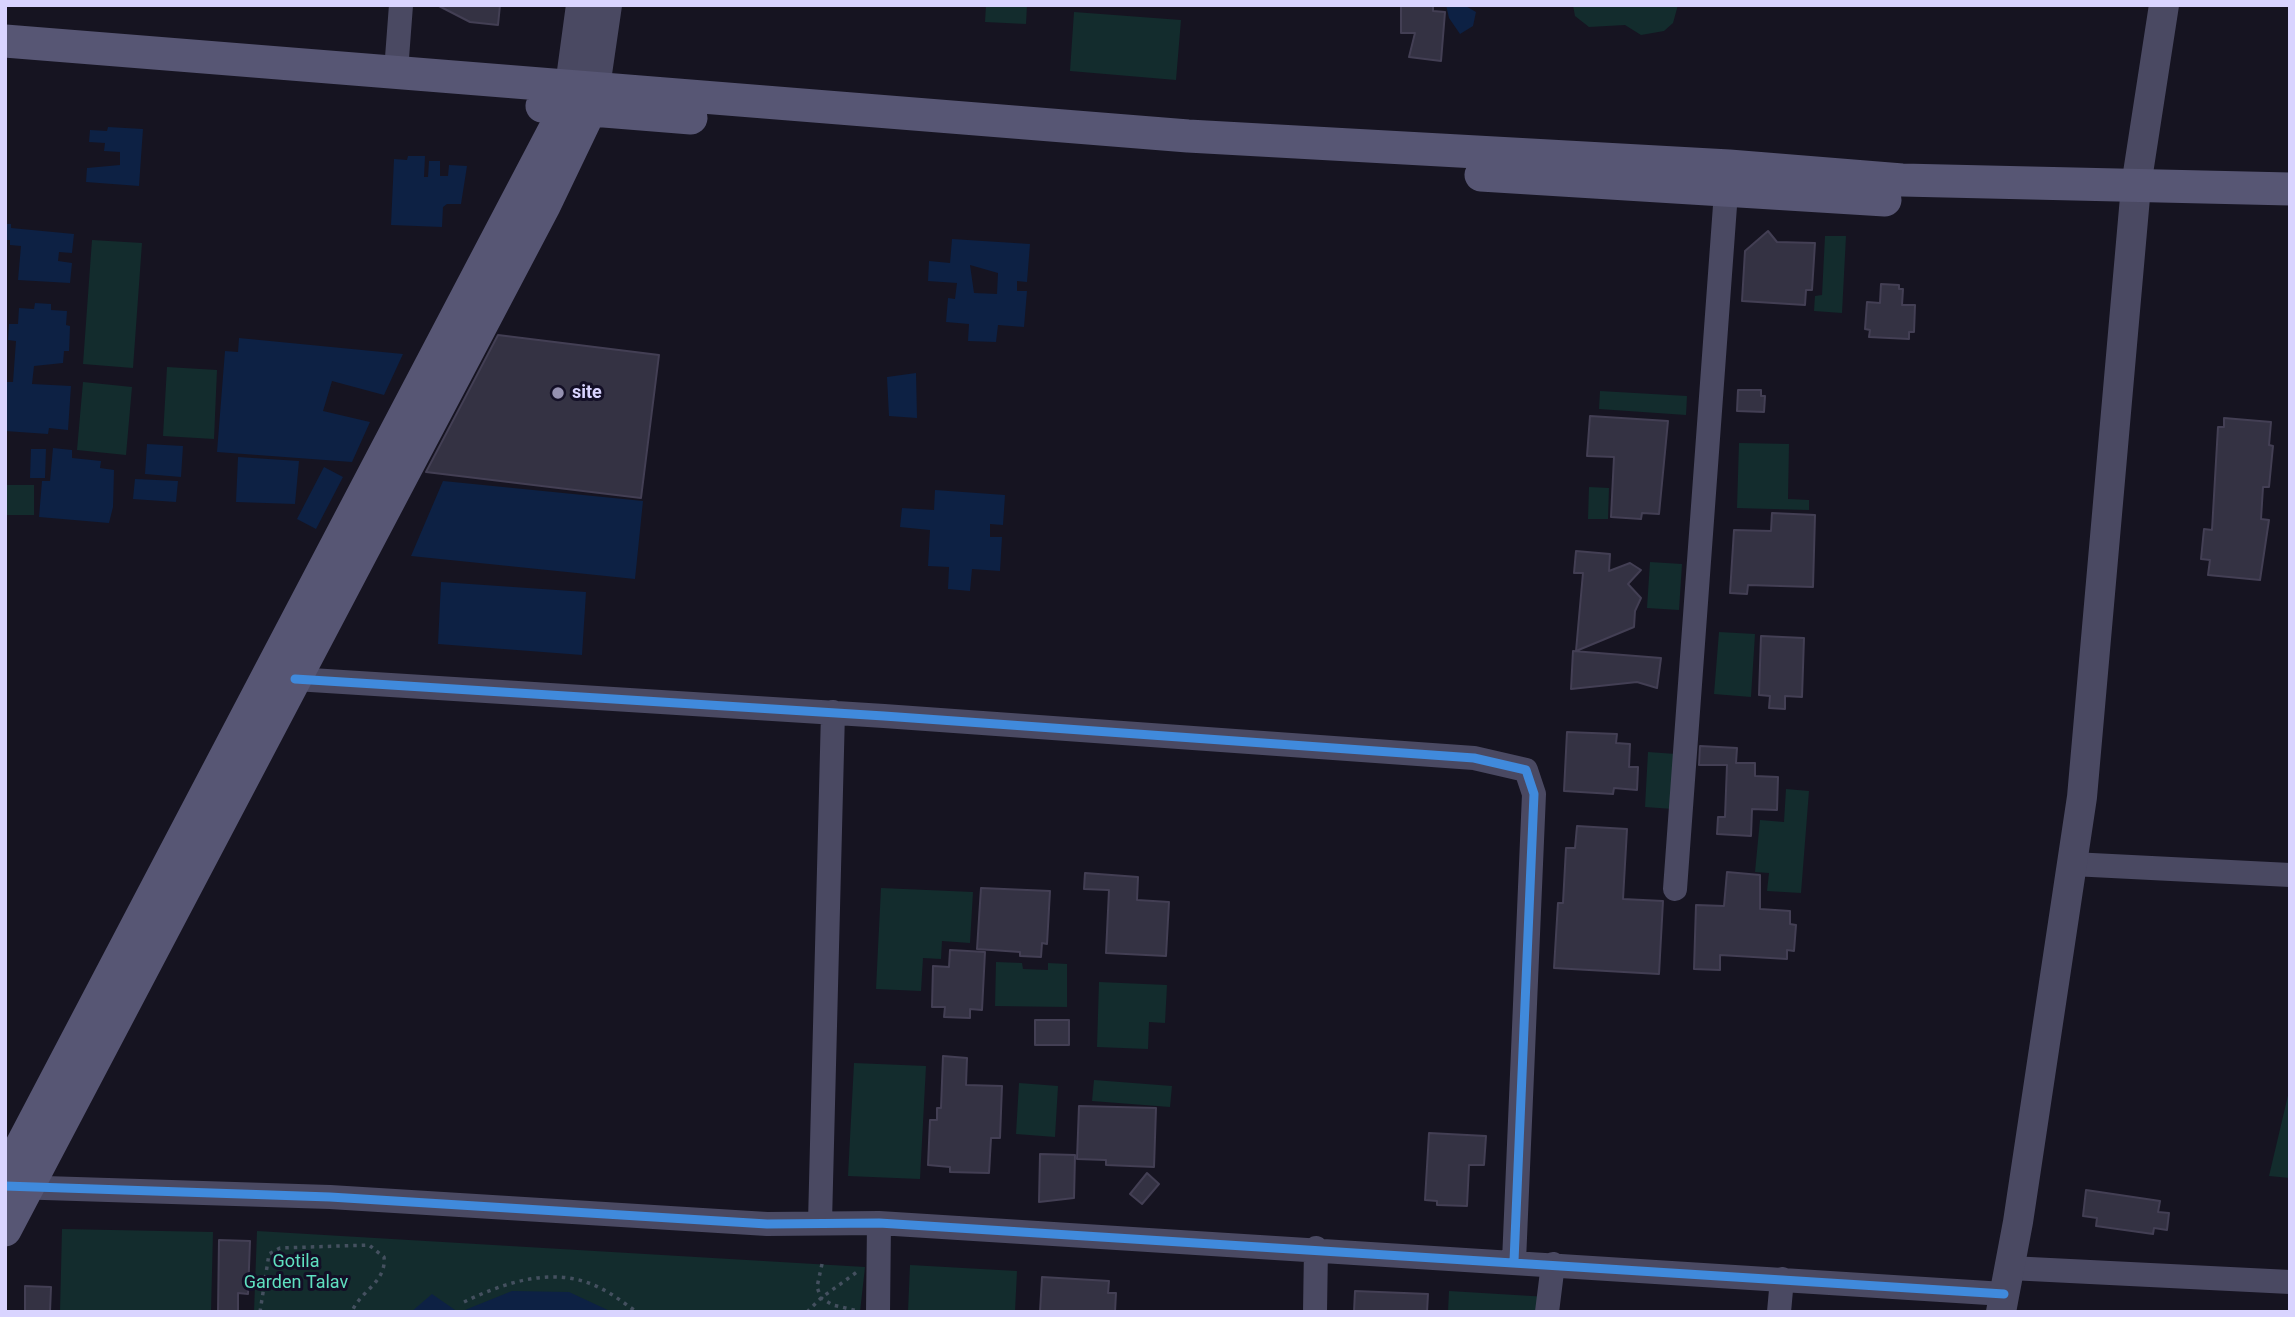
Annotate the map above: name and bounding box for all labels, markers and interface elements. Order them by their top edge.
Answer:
place label: site [572,382,602,404]
marker: site [550,385,566,401]
park label: Gotila Garden Talav [244,1251,348,1294]

